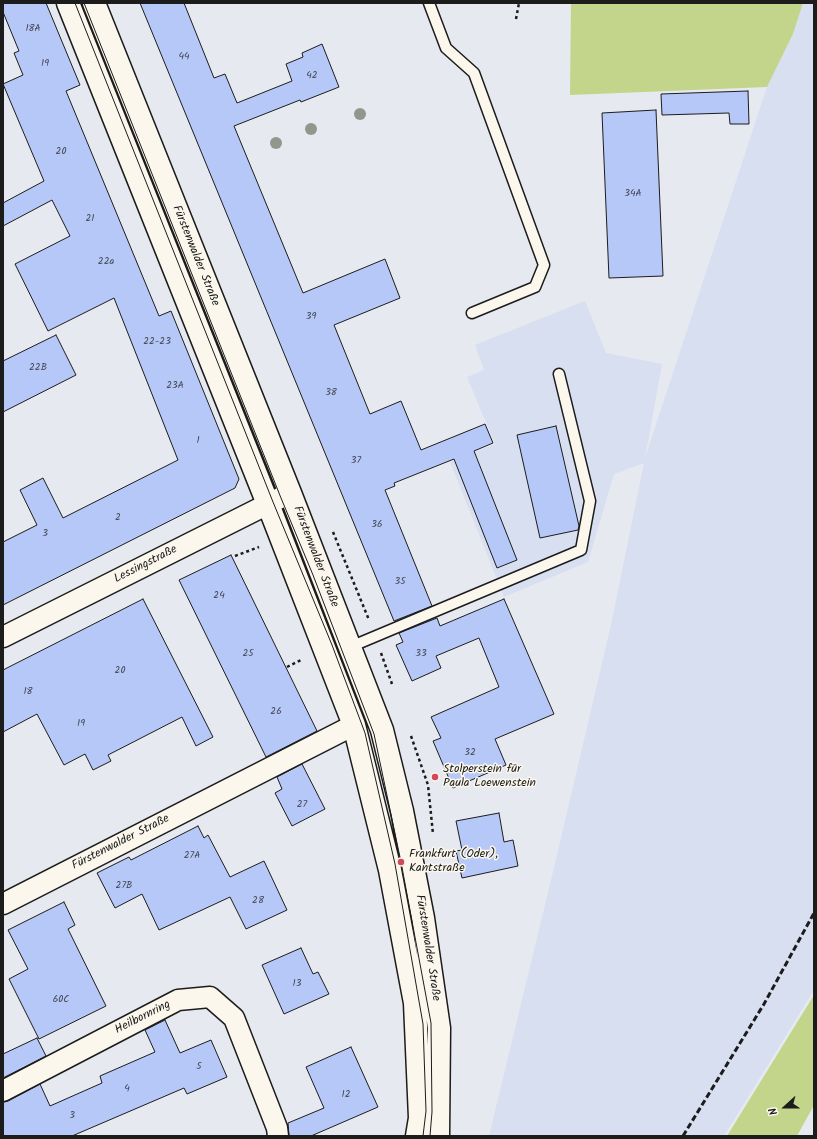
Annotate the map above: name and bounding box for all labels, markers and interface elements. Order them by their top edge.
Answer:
house number: 18A [25,23,41,35]
house number: 44 [178,51,190,63]
house number: 19 [41,58,49,70]
house number: 42 [306,70,318,82]
house number: 20 [56,146,66,158]
house number: 34A [624,188,642,200]
street label: Fürstenwalder Straße [168,204,222,308]
house number: 21 [86,213,94,225]
house number: 22a [98,256,114,268]
house number: 39 [306,311,316,323]
house number: 22-23 [143,336,171,348]
house number: 22B [29,362,47,374]
house number: 23A [166,380,184,392]
house number: 38 [325,387,337,399]
house number: 1 [196,435,200,447]
house number: 37 [351,455,361,467]
street label: Fürstenwalder Straße [289,504,341,610]
house number: 2 [115,512,121,524]
house number: 36 [371,519,383,531]
house number: 3 [42,528,48,540]
street label: Lessingstraße [112,543,180,587]
house number: 35 [394,576,406,588]
house number: 24 [213,590,225,602]
house number: 25 [242,648,254,660]
house number: 33 [415,648,427,660]
house number: 20 [115,665,125,677]
house number: 18 [23,686,33,698]
house number: 26 [270,706,282,718]
house number: 19 [77,718,85,730]
house number: 32 [464,747,476,759]
place label: Stolperstein für Paula Loewenstein [443,763,536,791]
marker: Stolperstein für Paula Loewenstein [430,772,440,782]
house number: 27 [297,799,307,811]
street label: Fürstenwalder Straße [70,812,172,874]
place label: Frankfurt (Oder), Kantstraße [409,848,498,876]
house number: 27A [184,850,200,862]
marker: Frankfurt (Oder), Kantstraße [396,857,406,867]
house number: 27B [116,880,132,892]
street label: Fürstenwalder Straße [411,894,443,1002]
house number: 28 [252,895,264,907]
house number: 13 [293,978,301,990]
house number: 60C [53,994,69,1006]
street label: Heilbornring [113,998,173,1038]
house number: 5 [196,1061,202,1073]
house number: 4 [124,1083,130,1095]
north arrow [765,1087,805,1127]
house number: 12 [342,1089,350,1101]
text: N [764,1105,783,1118]
house number: 3 [69,1110,75,1122]

